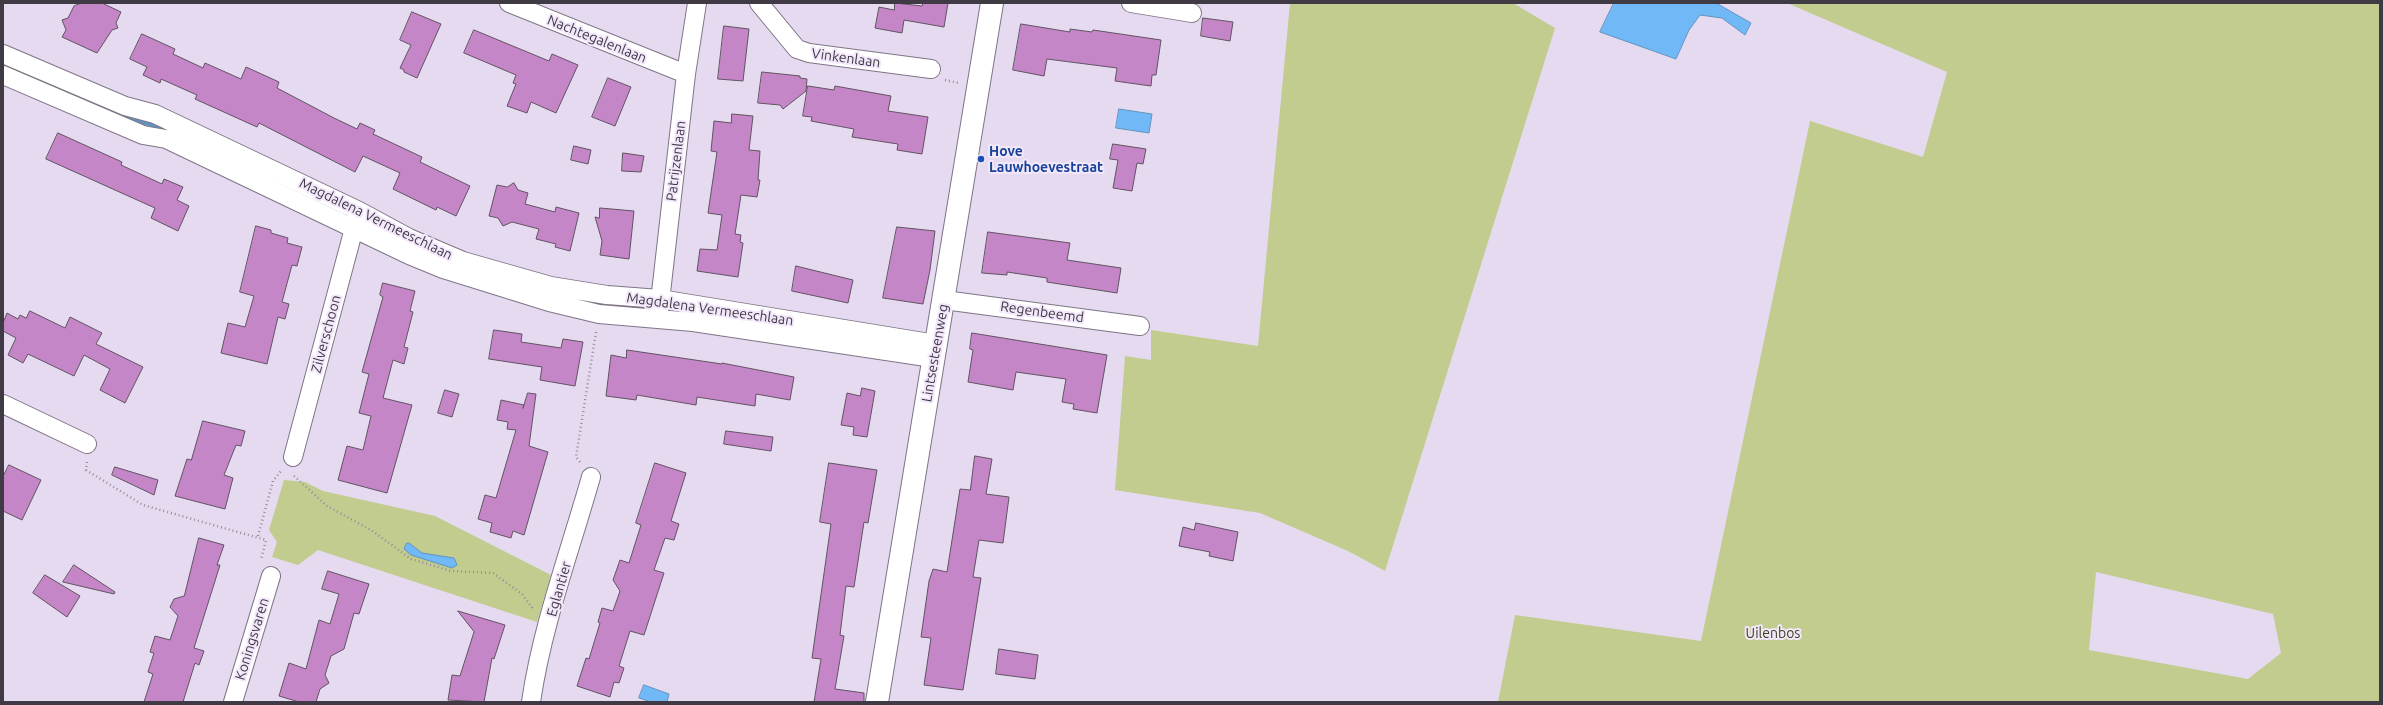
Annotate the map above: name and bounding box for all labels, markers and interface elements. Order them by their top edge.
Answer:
street label: Nachtegalenlaan [545,11,649,67]
street label: Vinkenlaan [810,45,882,71]
street label: Patrijzenlaan [663,120,689,202]
place label: Hove Lauwhoevestraat [989,143,1103,176]
marker: Hove Lauwhoevestraat [976,154,986,164]
street label: Magdalena Vermeeschlaan [297,175,455,263]
street label: Magdalena Vermeeschlaan [626,289,794,329]
street label: Zilverschoon [308,293,344,375]
street label: Regenbeemd [999,298,1085,326]
street label: Lintsesteenweg [918,303,952,403]
street label: Eglantier [543,560,575,618]
street label: Koningsvaren [232,596,272,682]
park label: Uilenbos [1746,625,1800,641]

